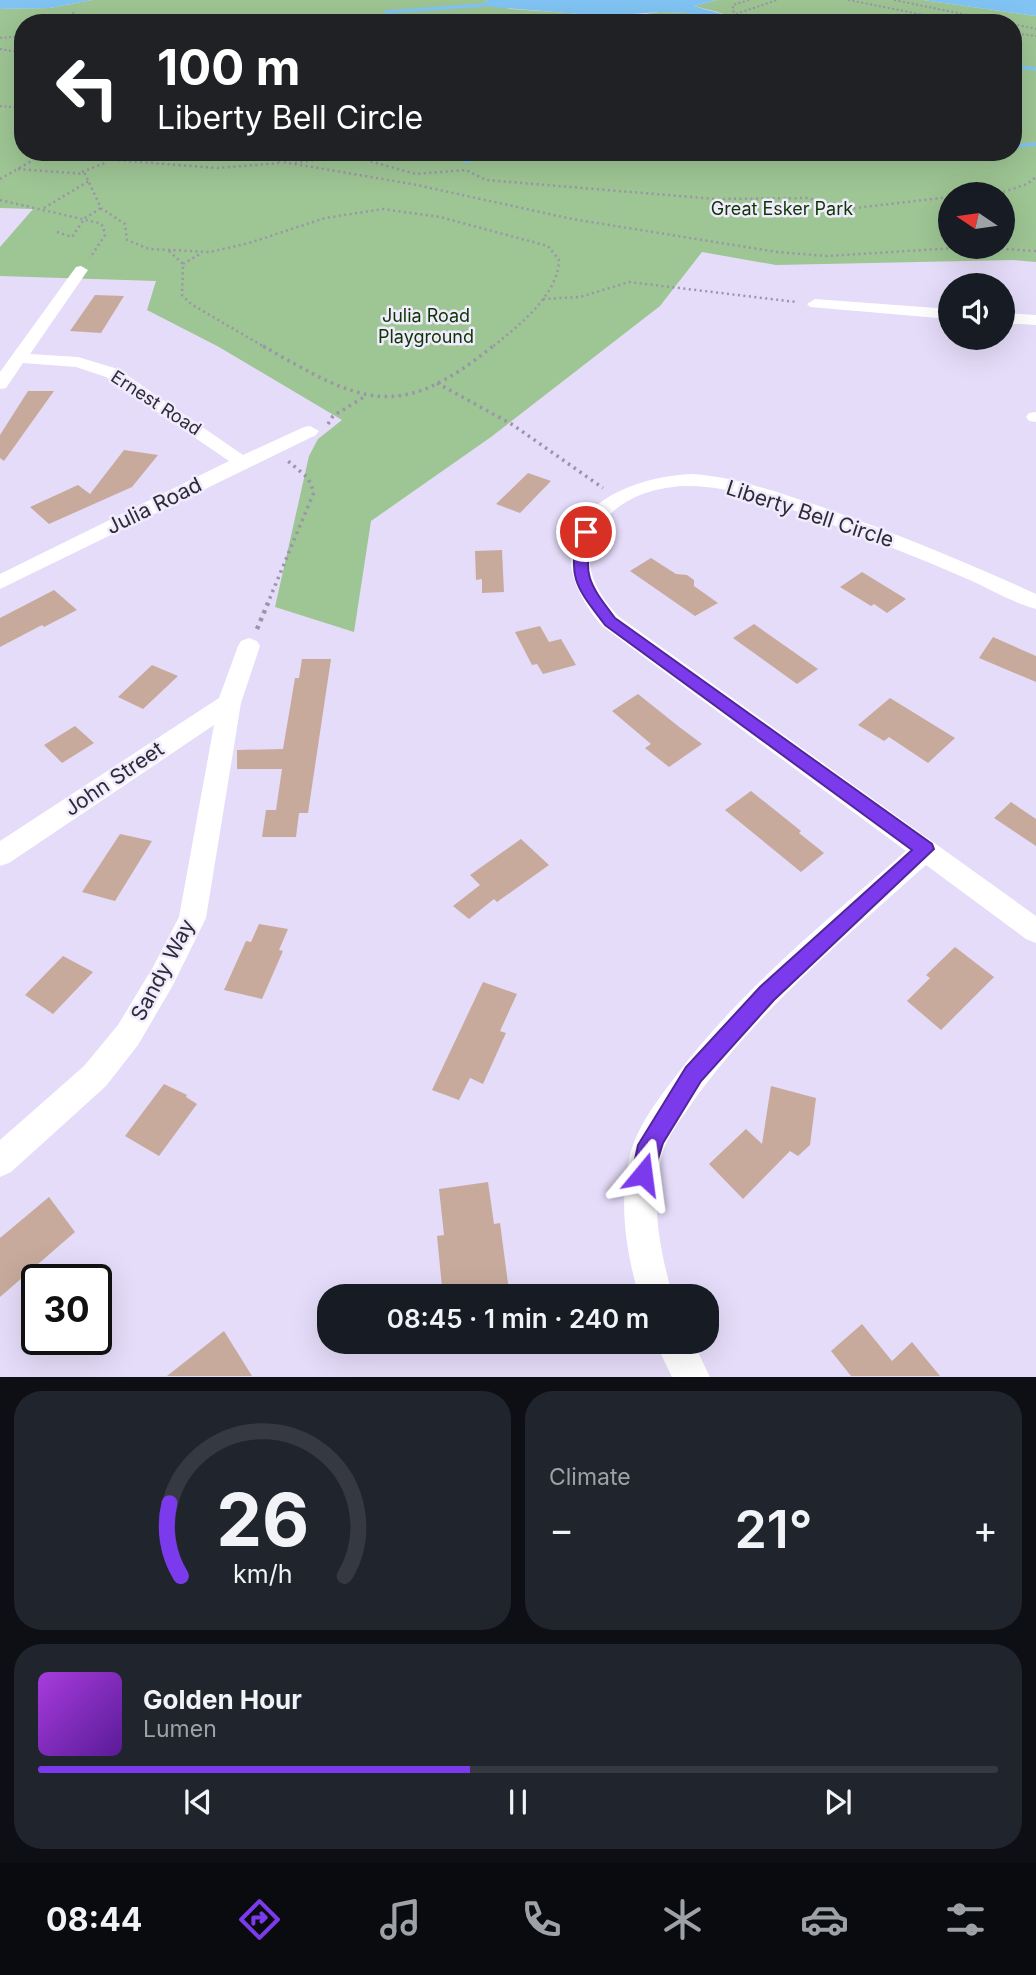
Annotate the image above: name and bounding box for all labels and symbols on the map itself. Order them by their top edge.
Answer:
north arrow [938,182,1015,259]
park label: Great Esker Park [711,198,853,219]
park label: Julia Road Playground [378,305,474,347]
street label: Ernest Road [107,366,205,439]
street label: Julia Road [102,472,206,539]
street label: Liberty Bell Circle [723,475,897,552]
pin [556,502,616,562]
street label: John Street [59,736,168,821]
street label: Sandy Way [125,915,200,1025]
position arrow [606,1137,680,1211]
speed limit sign: 30 [21,1264,112,1355]

